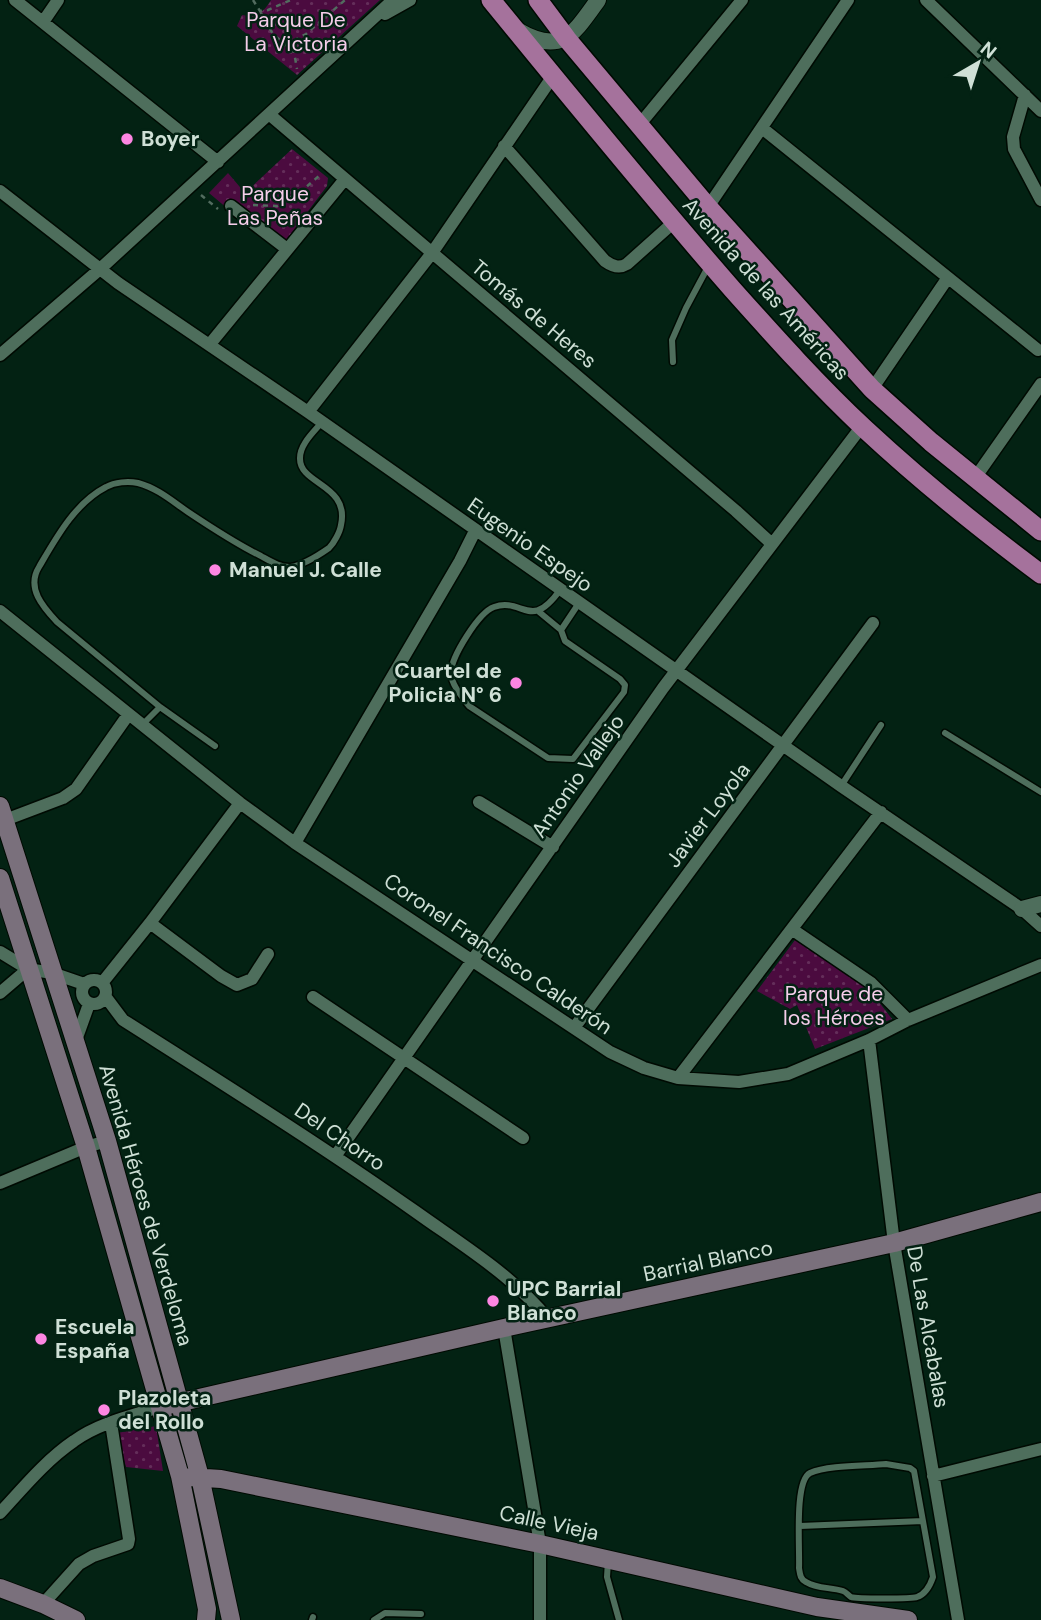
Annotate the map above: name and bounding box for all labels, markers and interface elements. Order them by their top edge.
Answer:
park label: Parque De La Victoria [244,6,348,58]
north arrow [943,28,1013,98]
text: N [975,36,1002,64]
place label: Boyer [141,125,200,153]
marker: Boyer [119,131,135,147]
park label: Parque Las Peñas [227,180,323,232]
street label: Avenida de las Américas [676,192,856,386]
street label: Tomás de Heres [465,253,603,375]
street label: Eugenio Espejo [462,491,598,599]
place label: Manuel J. Calle [229,556,382,584]
marker: Manuel J. Calle [207,562,223,578]
place label: Cuartel de Policia N° 6 [389,657,502,709]
marker: Cuartel de Policia N° 6 [508,675,524,691]
street label: Antonio Vallejo [525,709,631,843]
street label: Javier Loyola [659,757,757,873]
street label: Coronel Francisco Calderón [378,867,618,1041]
park label: Parque de los Héroes [783,980,885,1032]
street label: Avenida Héroes de Verdeloma [92,1061,200,1349]
street label: Del Chorro [289,1096,391,1178]
street label: Barrial Blanco [641,1234,775,1288]
street label: De Las Alcabalas [900,1244,956,1410]
place label: UPC Barrial Blanco [507,1275,621,1327]
marker: UPC Barrial Blanco [485,1293,501,1309]
place label: Escuela España [55,1313,135,1365]
marker: Escuela España [33,1331,49,1347]
place label: Plazoleta del Rollo [118,1384,211,1436]
marker: Plazoleta del Rollo [96,1402,112,1418]
street label: Calle Vieja [497,1499,601,1547]

